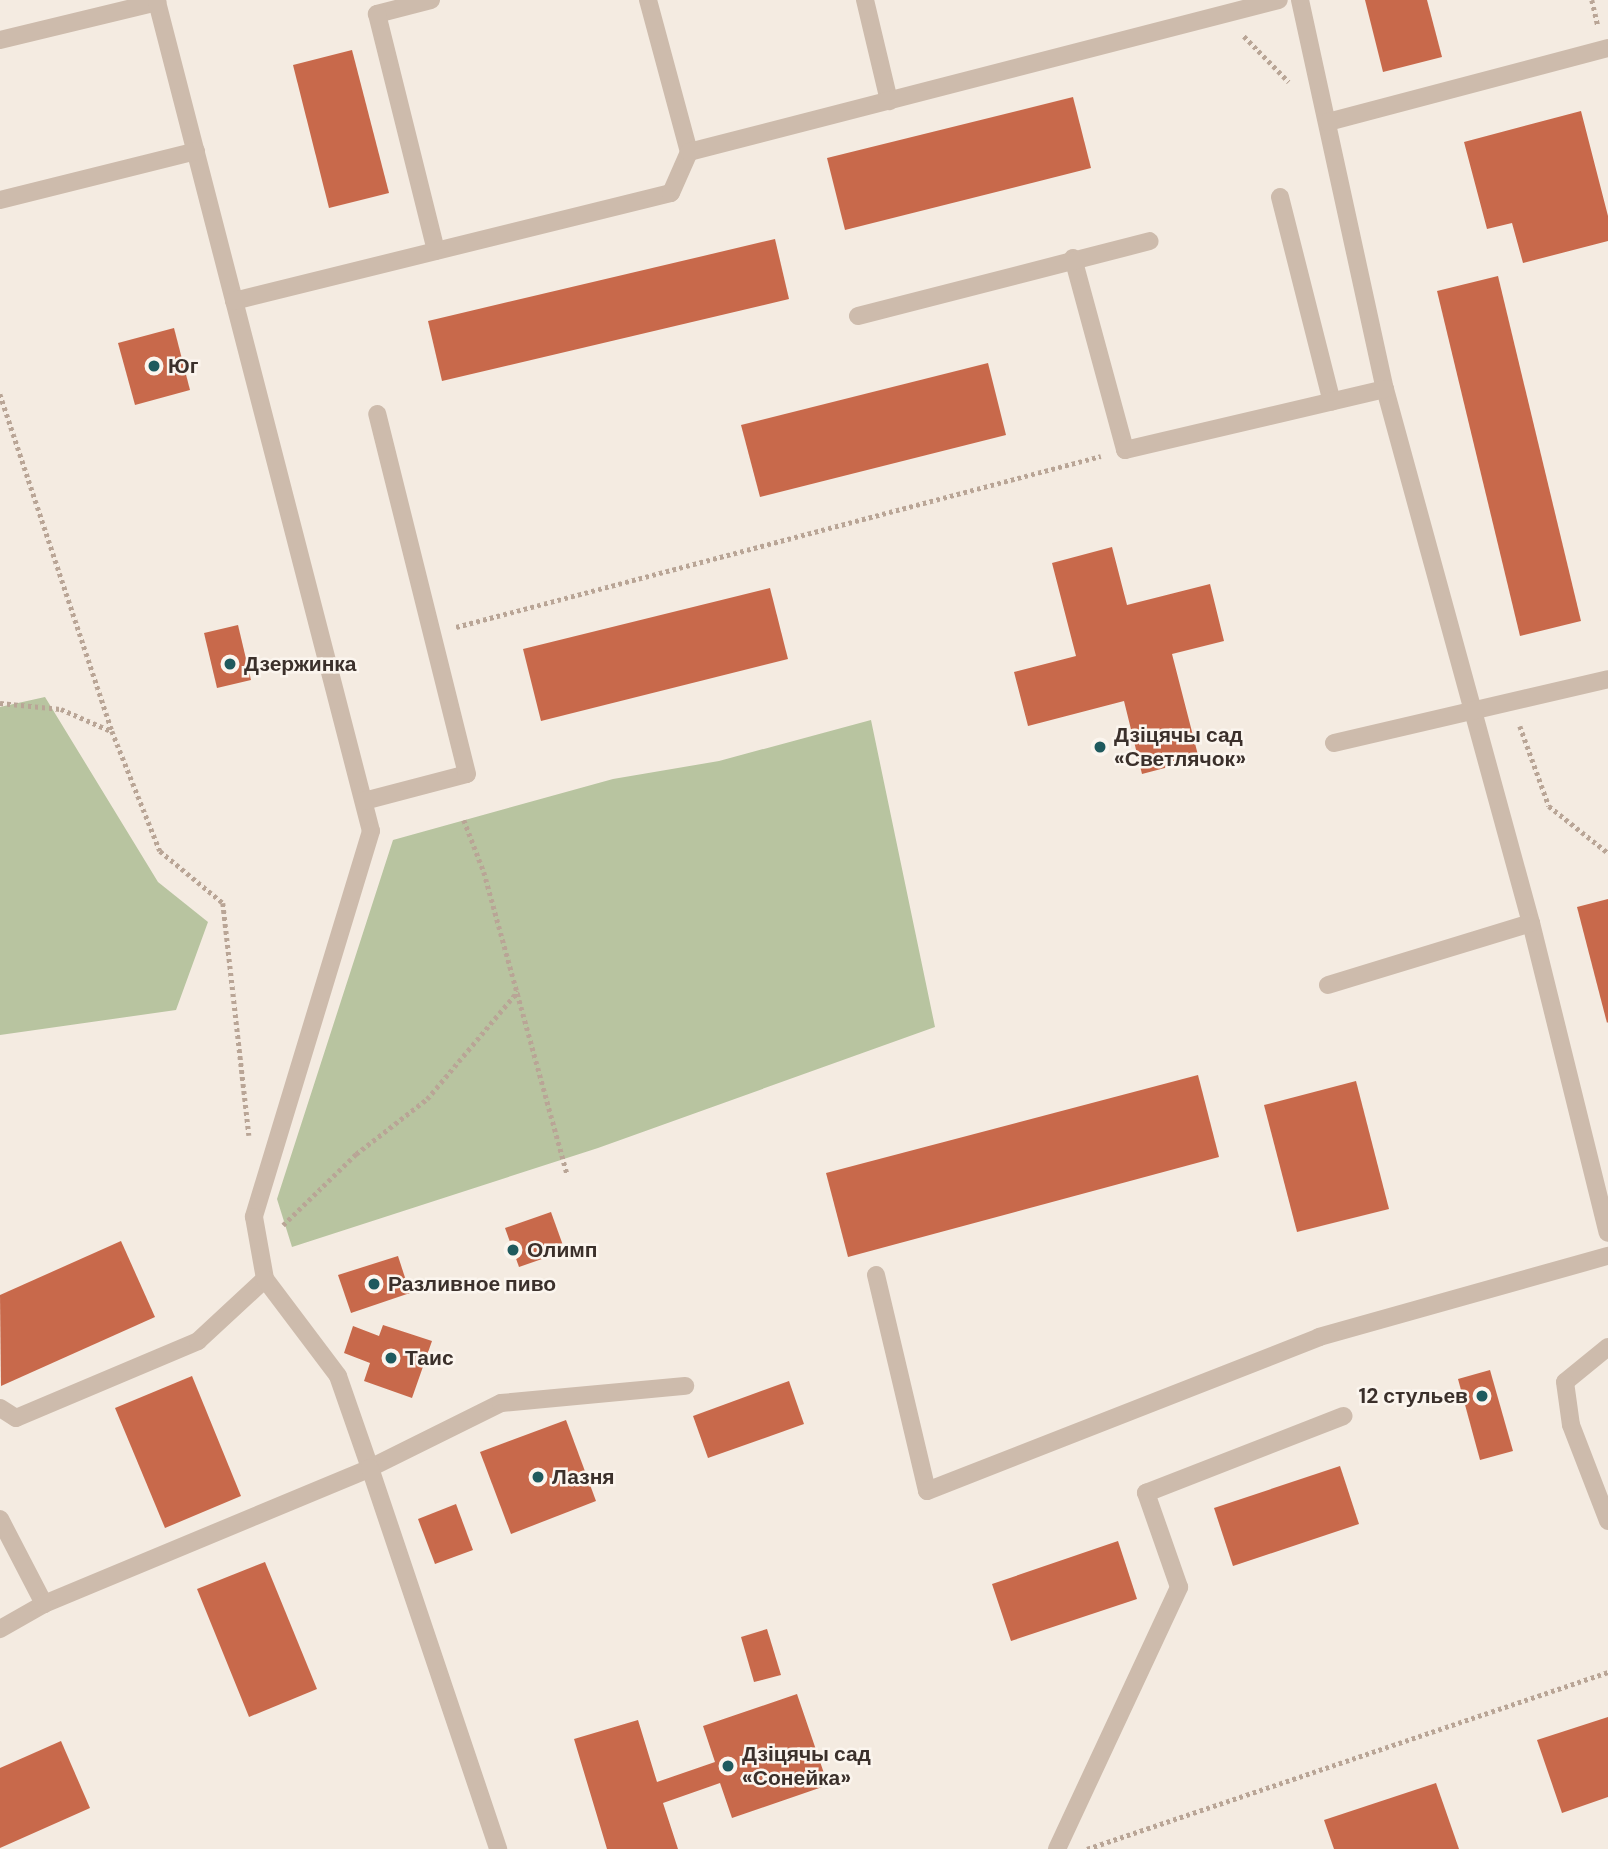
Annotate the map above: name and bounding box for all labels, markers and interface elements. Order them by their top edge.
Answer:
place label: Юг [168,353,198,379]
marker: Юг [146,358,162,374]
place label: Дзержинка [244,651,357,677]
marker: Дзержинка [222,656,238,672]
place label: Дзіцячы сад «Светлячок» [1114,722,1246,772]
marker: Дзіцячы сад «Светлячок» [1092,739,1108,755]
place label: Олимп [527,1237,598,1263]
marker: Олимп [505,1242,521,1258]
place label: Разливное пиво [388,1271,556,1297]
marker: Разливное пиво [366,1276,382,1292]
place label: Таис [405,1345,454,1371]
marker: Таис [383,1350,399,1366]
place label: 12 стульев [1359,1383,1468,1409]
marker: 12 стульев [1474,1388,1490,1404]
place label: Лазня [552,1464,615,1490]
marker: Лазня [530,1469,546,1485]
place label: Дзіцячы сад «Сонейка» [742,1741,871,1791]
marker: Дзіцячы сад «Сонейка» [720,1758,736,1774]

